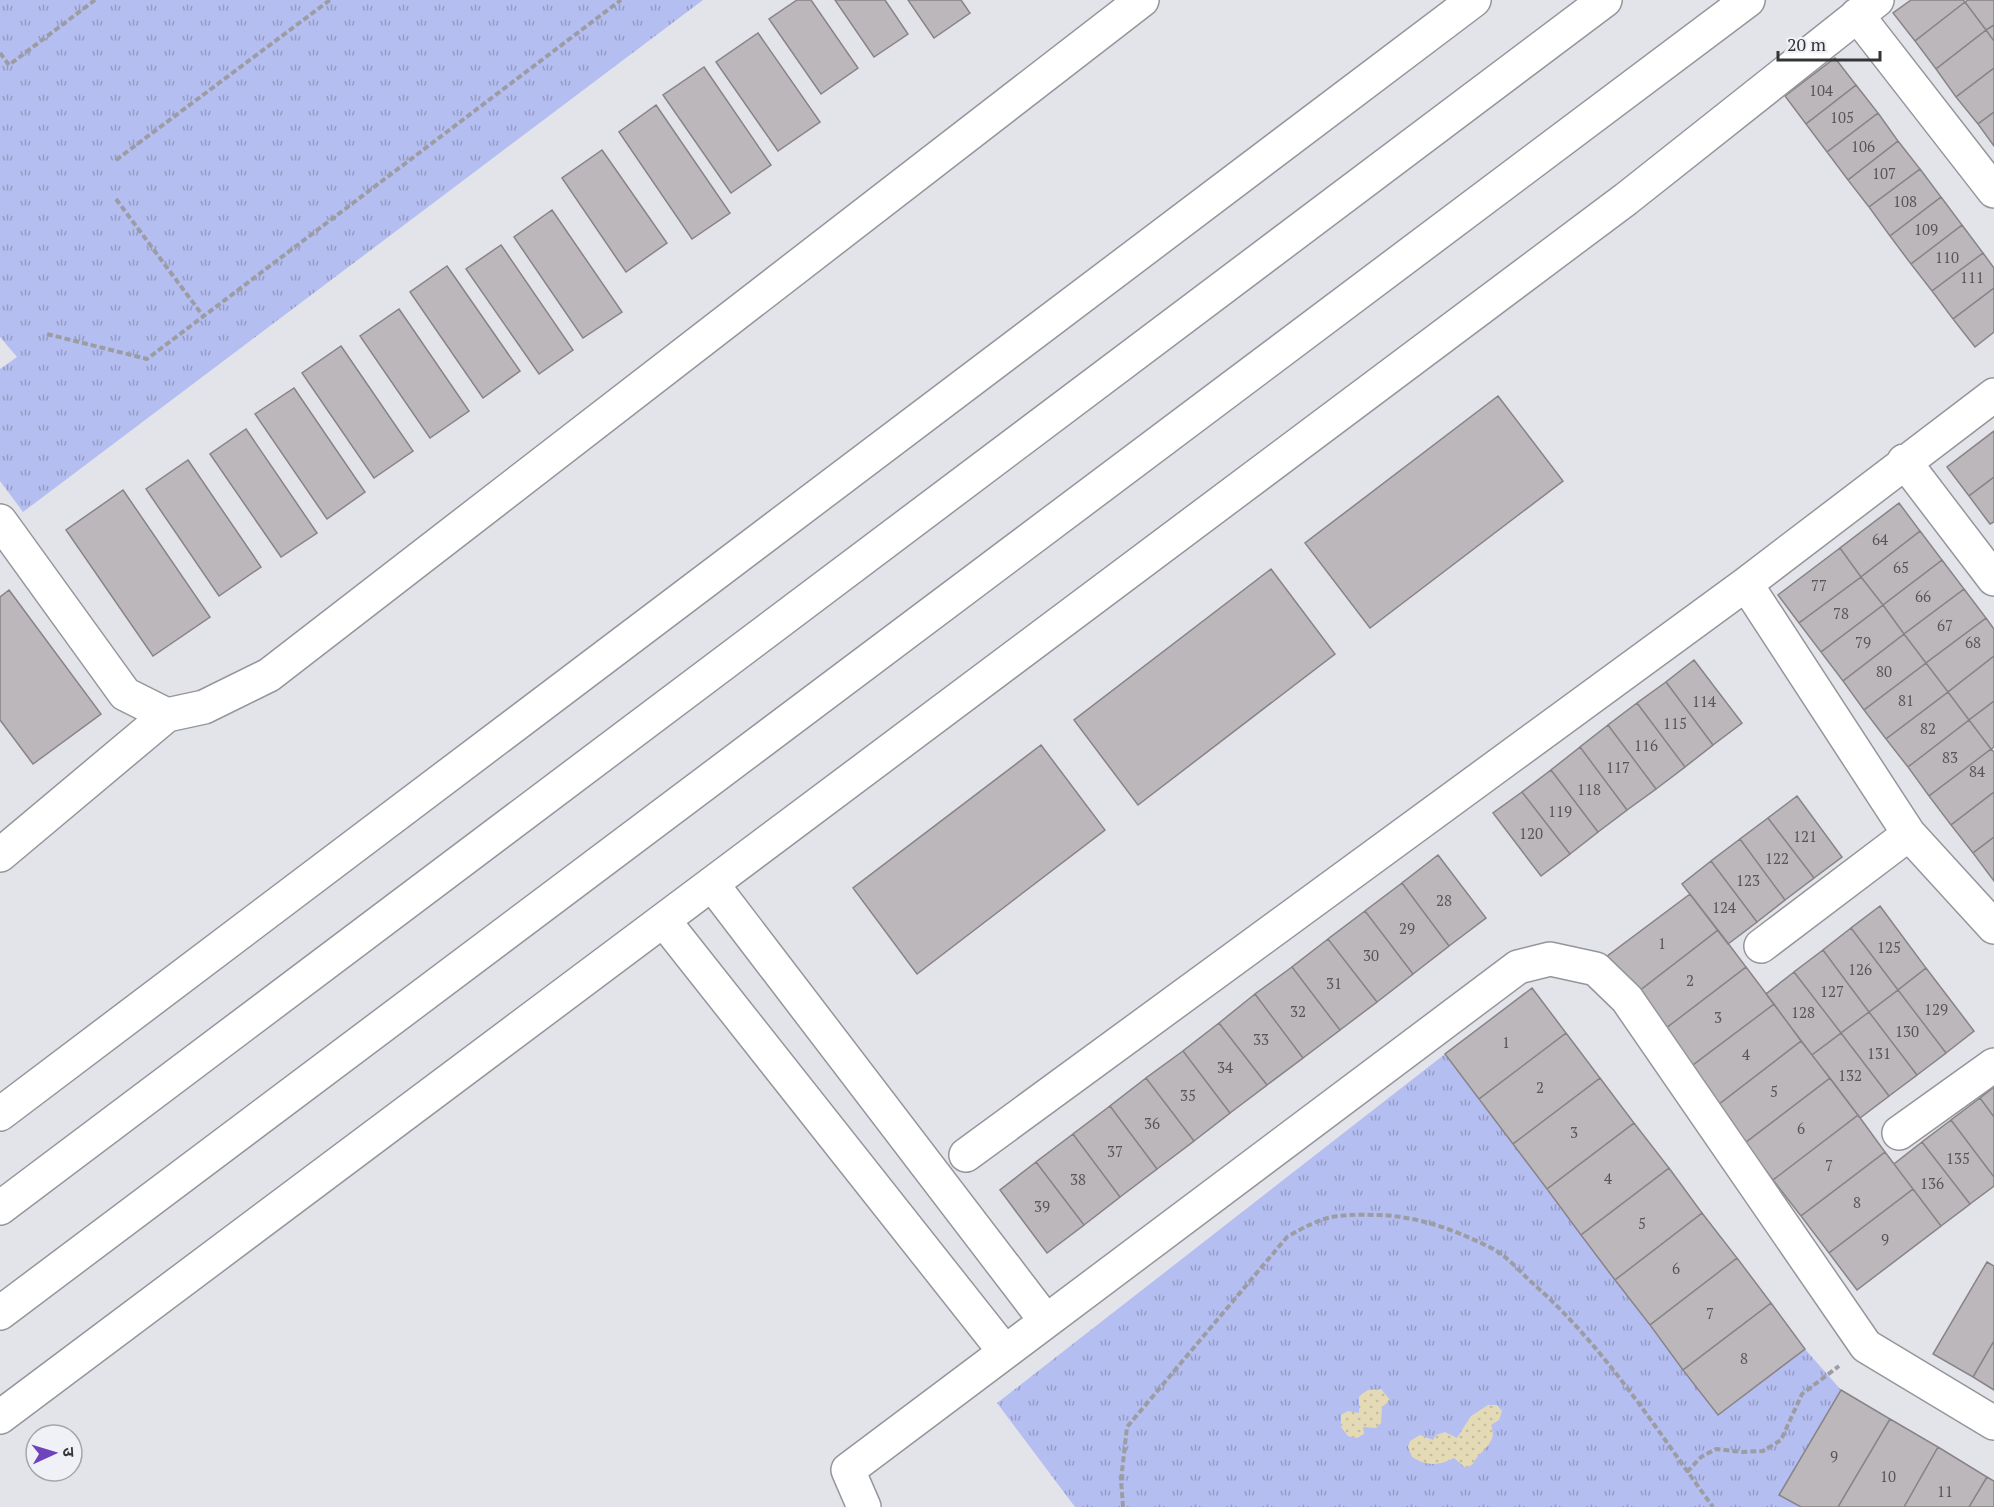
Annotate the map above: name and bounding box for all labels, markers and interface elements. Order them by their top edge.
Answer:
scale bar [1778,24,1880,62]
text: 20 m [1787,32,1827,56]
house number: 104 [1809,80,1833,100]
house number: 105 [1830,107,1854,127]
house number: 106 [1851,136,1875,156]
house number: 107 [1872,163,1896,183]
house number: 108 [1893,191,1917,211]
house number: 109 [1914,219,1938,239]
house number: 110 [1935,247,1959,267]
house number: 111 [1960,267,1984,287]
house number: 64 [1872,529,1888,549]
house number: 65 [1893,557,1909,577]
house number: 77 [1811,575,1827,595]
house number: 66 [1915,586,1931,606]
house number: 78 [1833,603,1849,623]
house number: 67 [1937,615,1953,635]
house number: 79 [1855,632,1871,652]
house number: 68 [1965,632,1981,652]
house number: 80 [1876,661,1892,681]
house number: 81 [1898,690,1914,710]
house number: 114 [1692,691,1716,711]
house number: 115 [1663,713,1687,733]
house number: 82 [1920,718,1936,738]
house number: 116 [1634,735,1658,755]
house number: 83 [1942,747,1958,767]
house number: 117 [1606,757,1630,777]
house number: 84 [1969,761,1985,781]
house number: 118 [1577,779,1601,799]
house number: 119 [1548,801,1572,821]
house number: 120 [1519,823,1543,843]
house number: 121 [1793,826,1817,846]
house number: 122 [1765,848,1789,868]
house number: 123 [1736,870,1760,890]
house number: 28 [1436,890,1452,910]
house number: 124 [1712,897,1736,917]
house number: 29 [1399,918,1415,938]
house number: 1 [1658,933,1666,953]
house number: 125 [1877,937,1901,957]
house number: 30 [1363,945,1379,965]
house number: 126 [1848,959,1872,979]
house number: 2 [1686,970,1694,990]
house number: 31 [1326,973,1342,993]
house number: 127 [1820,981,1844,1001]
house number: 129 [1924,999,1948,1019]
house number: 32 [1290,1001,1306,1021]
house number: 128 [1791,1002,1815,1022]
house number: 3 [1714,1007,1722,1027]
house number: 130 [1895,1021,1919,1041]
house number: 33 [1253,1029,1269,1049]
house number: 1 [1502,1032,1510,1052]
house number: 131 [1867,1043,1891,1063]
house number: 4 [1742,1044,1750,1064]
house number: 34 [1217,1057,1233,1077]
house number: 132 [1838,1065,1862,1085]
house number: 2 [1536,1077,1544,1097]
house number: 5 [1770,1081,1778,1101]
house number: 35 [1180,1085,1196,1105]
house number: 36 [1144,1113,1160,1133]
house number: 6 [1797,1118,1805,1138]
house number: 3 [1570,1122,1578,1142]
house number: 37 [1107,1141,1123,1161]
house number: 135 [1946,1148,1970,1168]
house number: 7 [1825,1155,1833,1175]
house number: 4 [1604,1168,1612,1188]
house number: 38 [1070,1169,1086,1189]
house number: 136 [1920,1173,1944,1193]
house number: 8 [1853,1192,1861,1212]
house number: 39 [1034,1196,1050,1216]
house number: 5 [1638,1213,1646,1233]
house number: 9 [1881,1229,1889,1249]
house number: 6 [1672,1258,1680,1278]
house number: 7 [1706,1303,1714,1323]
house number: 8 [1740,1348,1748,1368]
north arrow [24,1423,84,1483]
house number: 9 [1830,1446,1838,1466]
text: उ [58,1447,80,1458]
house number: 10 [1880,1466,1896,1486]
house number: 11 [1937,1481,1953,1501]

